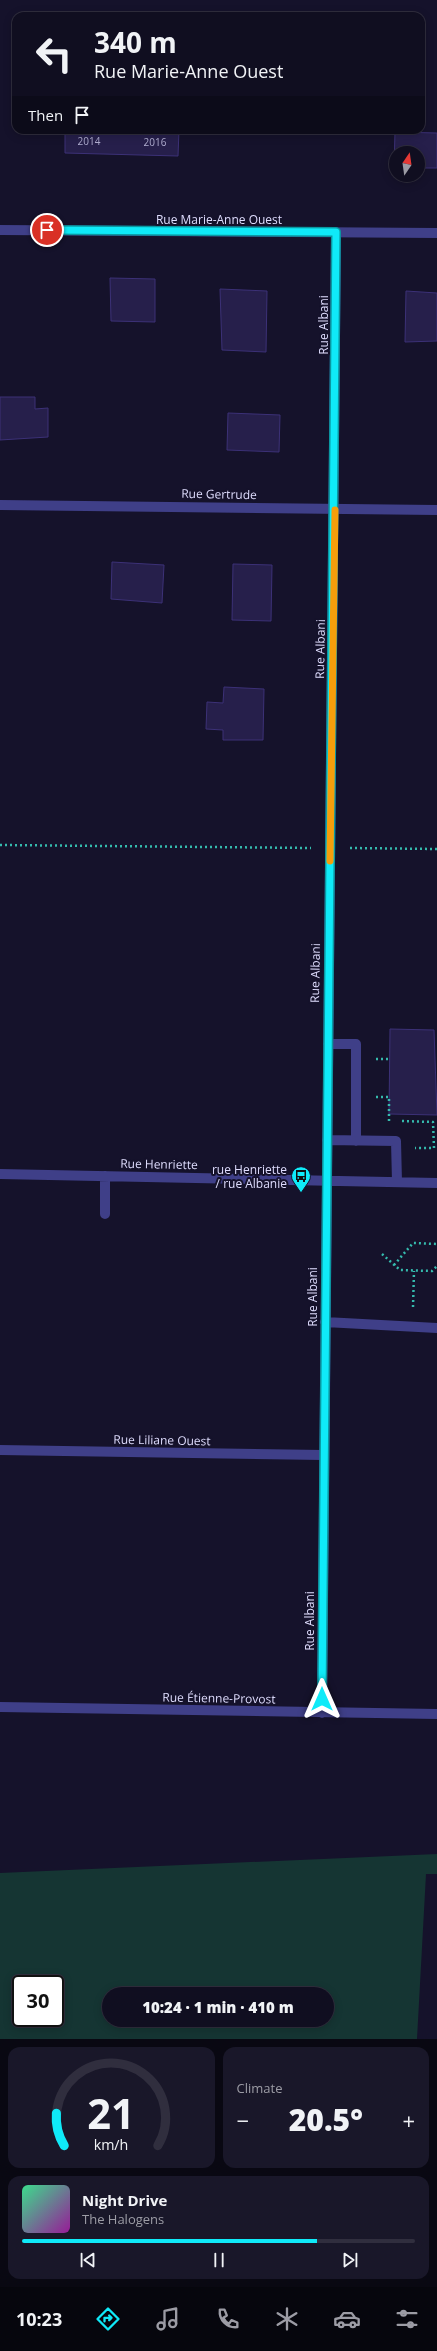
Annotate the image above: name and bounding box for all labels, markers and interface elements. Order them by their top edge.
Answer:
text: 340 m [94,23,177,61]
icon: left [28,28,80,80]
text: Rue Marie-Anne Ouest [94,59,283,83]
icon: arrive [71,104,93,126]
text: Then [28,105,63,125]
house number: 2014 [78,134,101,148]
house number: 2016 [144,135,167,149]
north arrow [389,146,425,182]
map controls [389,146,425,182]
street label: Rue Marie-Anne Ouest [156,211,282,228]
pin [30,213,64,247]
icon: arrive [36,219,58,241]
street label: Rue Albani [315,295,332,355]
street label: Rue Gertrude [181,485,257,503]
street label: Rue Albani [311,619,329,679]
street label: Rue Albani [306,943,324,1003]
street label: Rue Henriette [120,1155,198,1173]
place label: rue Henriette / rue Albanie [212,1161,287,1192]
bus stop icon: rue Henriette / rue Albanie [290,1165,312,1193]
street label: Rue Albani [304,1267,321,1327]
street label: Rue Liliane Ouest [113,1431,211,1449]
street label: Rue Albani [301,1591,318,1651]
position arrow [301,1678,343,1720]
street label: Rue Étienne-Provost [162,1689,276,1707]
speed limit sign: 30 [12,1975,64,2027]
text: 10:24 · 1 min · 410 m [142,1997,294,2017]
text: Climate [237,2079,282,2097]
text: 21 [87,2084,135,2140]
text: 20.5° [289,2099,363,2140]
text: − [237,2105,249,2135]
text: + [402,2105,415,2135]
text: km/h [94,2134,129,2153]
text: Night Drive [82,2190,167,2210]
text: The Halogens [82,2210,164,2228]
icon: previous [77,2249,99,2271]
icon: pause [208,2249,230,2271]
icon: next [339,2249,361,2271]
icon: directions [94,2305,122,2333]
icon: music [154,2305,182,2333]
icon: phone [214,2305,242,2333]
icon: climate [273,2305,301,2333]
icon: car [333,2305,361,2333]
icon: filters [393,2305,421,2333]
text: 10:23 [16,2307,62,2331]

